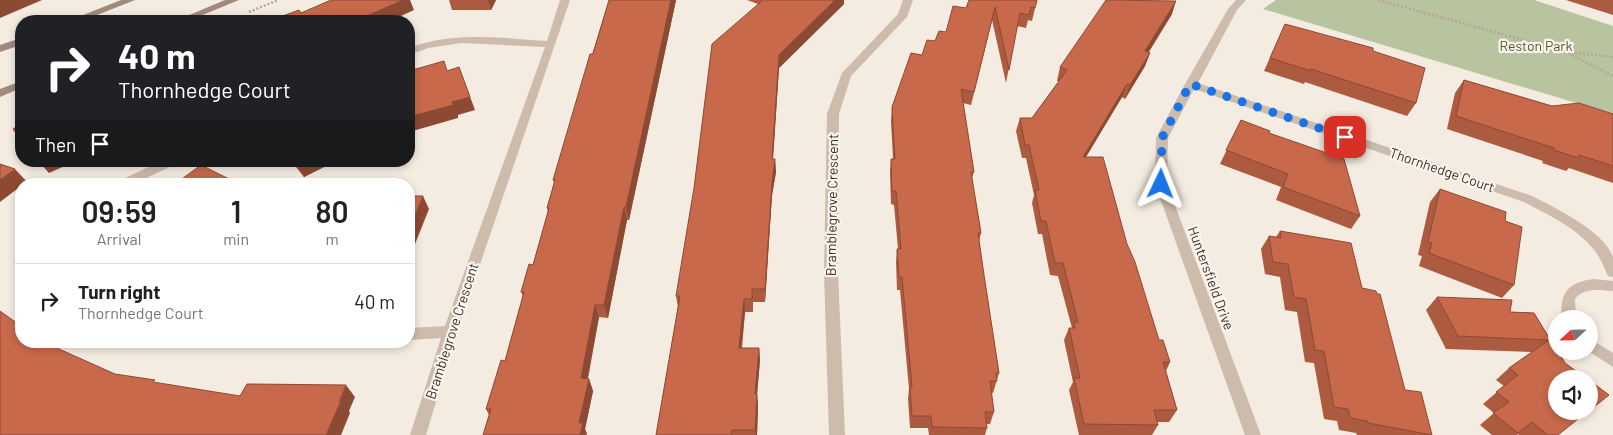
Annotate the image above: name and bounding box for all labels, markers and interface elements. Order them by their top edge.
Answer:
text: 40 m [118,34,195,76]
icon: right [35,35,100,100]
park label: Reston Park [1500,37,1572,54]
text: Thornhedge Court [118,76,291,102]
pin [1324,116,1366,158]
icon: arrive [1331,123,1359,151]
icon: arrive [86,130,114,158]
text: Then [35,133,76,156]
street label: Bramblegrove Crescent [822,134,841,276]
street label: Thornhedge Court [1387,144,1497,195]
position arrow [1134,157,1186,209]
text: 09:59 [81,193,157,229]
text: 1 [231,193,241,229]
text: 80 [316,193,349,229]
street label: Huntersfield Drive [1185,224,1238,332]
text: Arrival [97,229,141,248]
text: min [223,229,249,248]
text: m [325,229,339,248]
street label: Bramblegrove Crescent [421,261,482,401]
text: Turn right [78,280,160,303]
icon: right [35,287,63,315]
text: 40 m [354,290,395,313]
text: Thornhedge Court [78,303,204,322]
north arrow [1548,310,1598,360]
map controls [1548,310,1598,420]
button: sound [1548,370,1598,420]

